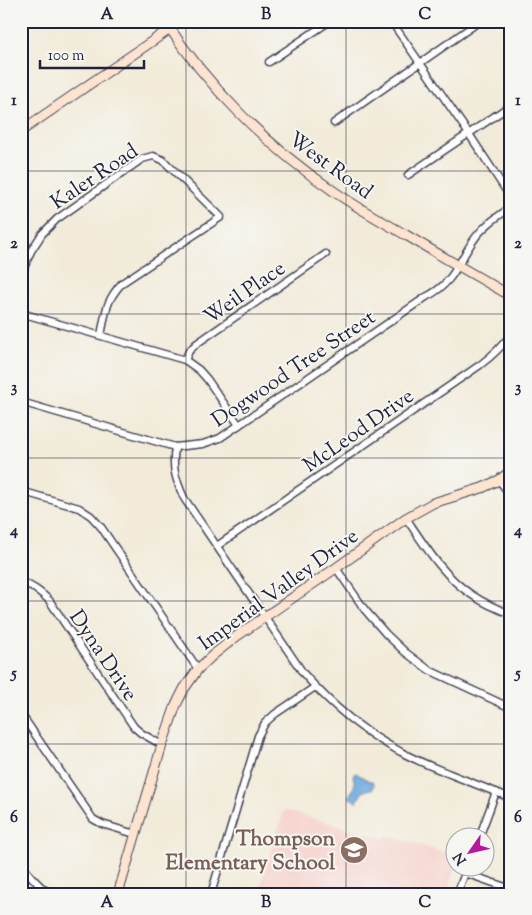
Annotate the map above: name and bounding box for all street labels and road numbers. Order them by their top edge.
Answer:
street label: West Road [281,126,378,208]
street label: Kaler Road [45,137,145,218]
street label: Weil Place [198,254,292,333]
street label: Dogwood Tree Street [206,304,382,436]
street label: McLeod Drive [298,382,421,481]
street label: Imperial Valley Drive [193,522,365,659]
street label: Dyna Drive [61,605,144,708]

